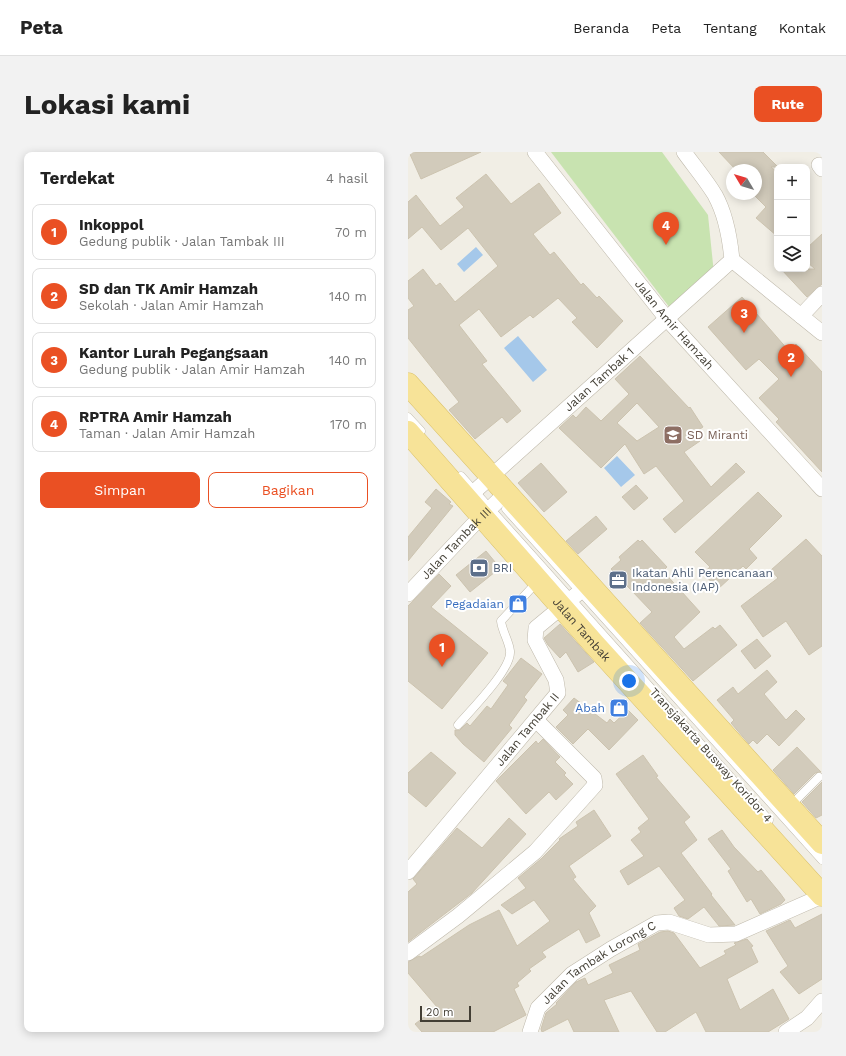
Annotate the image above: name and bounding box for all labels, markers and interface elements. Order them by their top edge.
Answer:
text: Peta [20,16,63,39]
text: Beranda [573,20,629,36]
text: Peta [651,20,681,36]
text: Tentang [703,20,757,36]
text: Kontak [779,20,826,36]
button: Rute [754,86,822,122]
text: Lokasi kami [24,88,190,121]
north arrow [726,164,762,200]
map controls [774,164,810,272]
button: + [774,164,810,200]
text: Terdekat [40,168,115,188]
text: 4 hasil [326,171,368,186]
button: − [774,200,810,236]
pin: 4 [653,212,679,245]
text: Inkoppol [79,216,144,234]
text: 1 [51,225,57,240]
text: 70 m [335,225,367,240]
text: Gedung publik · Jalan Tambak III [79,234,285,249]
button: layers [774,236,810,272]
street label: Jalan Amir Hamzah [632,277,717,373]
text: SD dan TK Amir Hamzah [79,280,258,298]
text: 2 [50,289,58,304]
text: 140 m [329,289,367,304]
text: Sekolah · Jalan Amir Hamzah [79,298,264,313]
pin: 3 [731,300,757,333]
text: Kantor Lurah Pegangsaan [79,344,268,362]
street label: Jalan Tambak 1 [561,344,637,414]
pin: 2 [778,344,804,377]
text: 3 [50,353,58,368]
text: 140 m [329,353,367,368]
text: Gedung publik · Jalan Amir Hamzah [79,362,305,377]
text: RPTRA Amir Hamzah [79,408,232,426]
text: 4 [50,417,58,432]
text: 170 m [330,417,367,432]
school or university icon: SD Miranti [662,424,684,446]
text: Taman · Jalan Amir Hamzah [79,426,255,441]
place label: SD Miranti [687,428,748,442]
button: Simpan [40,472,200,508]
button: Bagikan [208,472,368,508]
street label: Jalan Tambak III [418,504,494,582]
bank icon: BRI [468,557,490,579]
place label: BRI [493,561,512,575]
place label: Ikatan Ahli Perencanaan Indonesia (IAP) [632,566,773,594]
office icon: Ikatan Ahli Perencanaan Indonesia (IAP) [607,569,629,591]
shop icon: Pegadaian [507,593,529,615]
street label: Jalan Tambak [550,595,614,665]
place label: Pegadaian [445,597,504,611]
pin: 1 [429,634,455,667]
your location [619,671,639,691]
street label: Transjakarta Busway Koridor 4 [647,685,775,825]
street label: Jalan Tambak II [493,690,562,769]
shop icon: Abah [608,697,630,719]
place label: Abah [575,701,605,715]
street label: Jalan Tambak Lorong C [539,918,658,1007]
scale bar [420,1004,471,1023]
text: 20 m [426,1006,454,1019]

